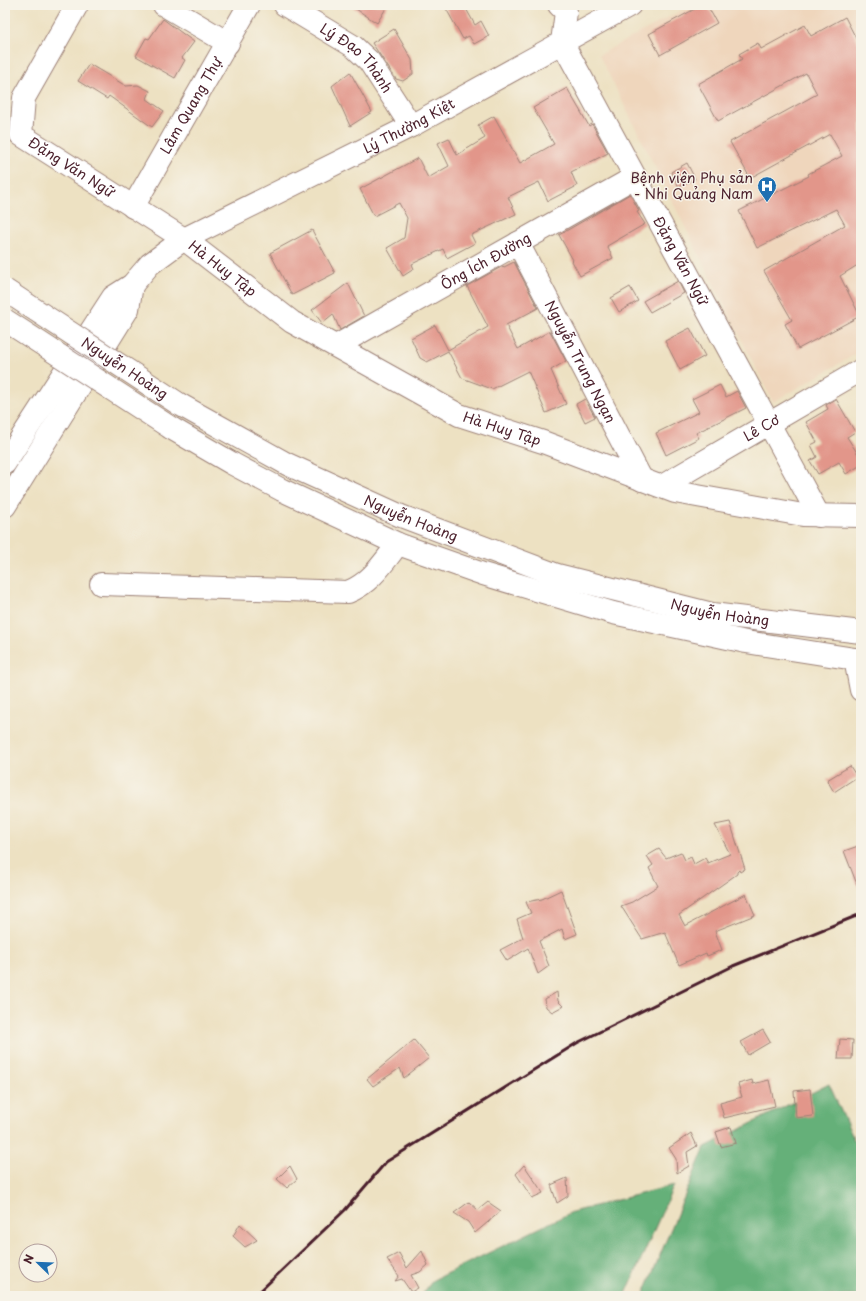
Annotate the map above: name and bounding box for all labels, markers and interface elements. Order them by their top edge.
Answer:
street label: Lý Đạo Thành [316,17,398,97]
street label: Lâm Quang Thự [155,52,227,158]
street label: Lý Thường Kiệt [359,93,459,158]
street label: Đặng Văn Ngữ [24,131,120,203]
place label: Bệnh viện Phụ sản - Nhi Quảng Nam [631,167,753,204]
hospital icon: Bệnh viện Phụ sản - Nhi Quảng Nam [756,175,778,203]
street label: Đặng Văn Ngữ [648,212,714,310]
street label: Ông Ích Đường [437,227,534,295]
street label: Hà Huy Tập [184,235,261,301]
street label: Nguyễn Trung Ngạn [540,297,621,426]
street label: Nguyễn Hoàng [77,332,172,404]
street label: Hà Huy Tập [460,406,544,451]
street label: Lê Cơ [739,408,784,446]
street label: Nguyễn Hoàng [361,490,461,547]
street label: Nguyễn Hoàng [668,593,770,631]
north arrow [18,1243,58,1283]
text: N [19,1251,38,1266]

